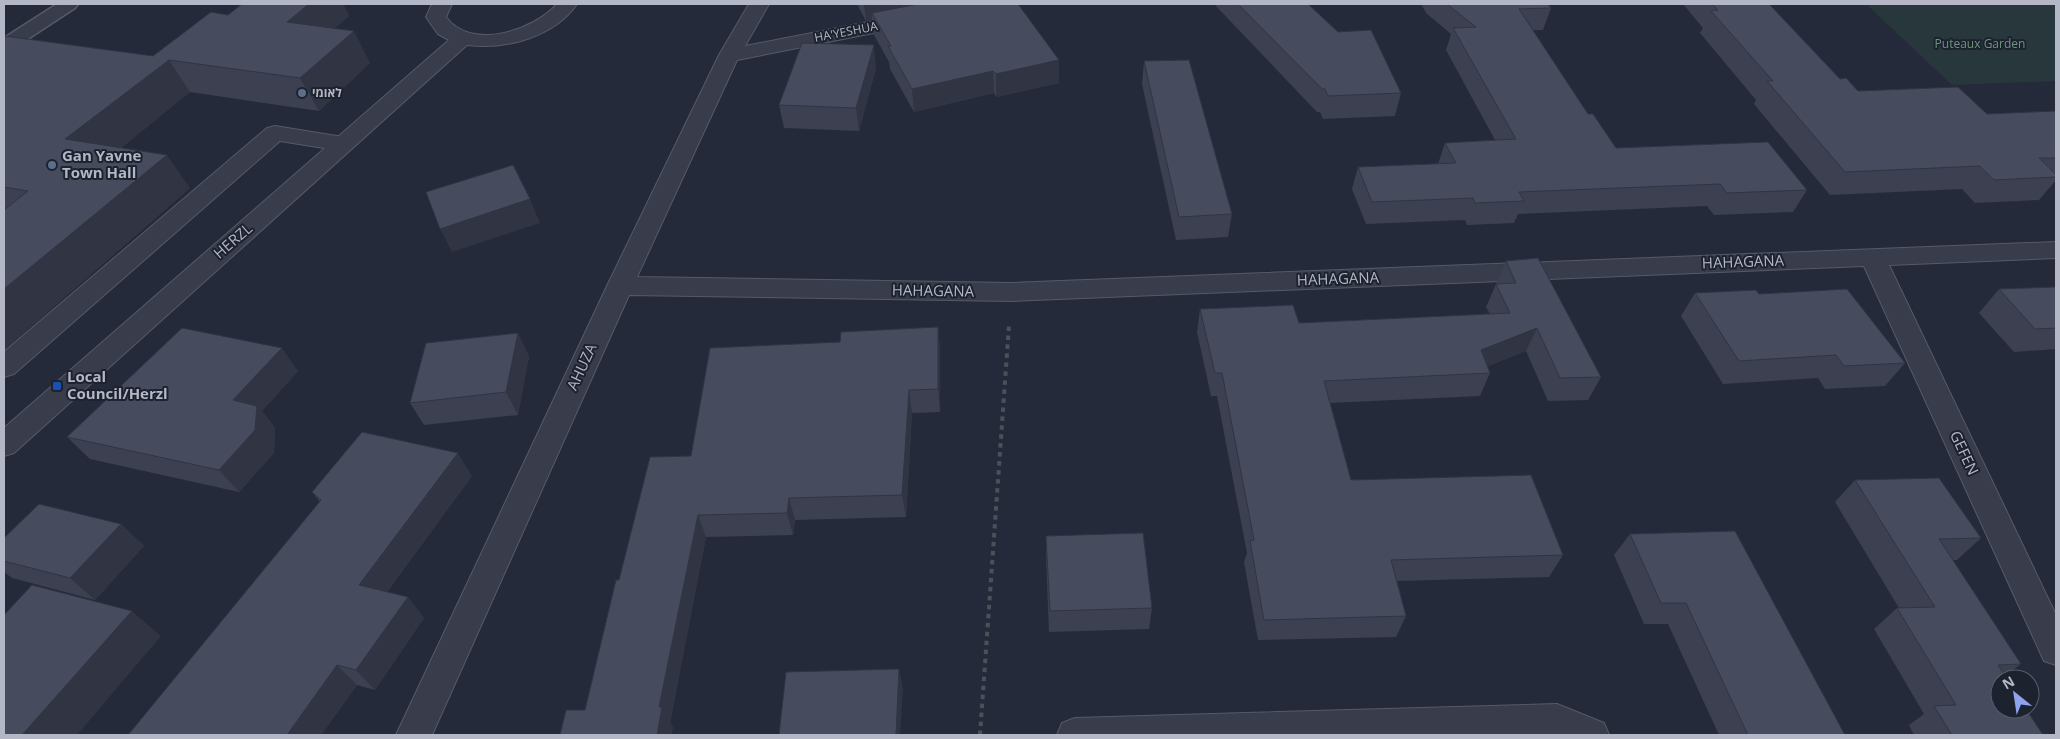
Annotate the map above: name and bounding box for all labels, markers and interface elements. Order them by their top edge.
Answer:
street label: HA'YESHUA [813,17,879,46]
park label: Puteaux Garden [1935,35,2025,52]
place label: לאומי [312,84,342,101]
marker: לאומי [296,87,308,99]
place label: Gan Yavne Town Hall [62,145,141,182]
marker: Gan Yavne Town Hall [46,159,58,171]
street label: HERZL [209,218,256,263]
street label: HAHAGANA [1702,250,1785,272]
street label: HAHAGANA [1297,267,1380,289]
street label: HAHAGANA [892,279,975,301]
street label: AHUZA [562,339,601,393]
place label: Local Council/Herzl [67,366,168,403]
marker: Local Council/Herzl [51,380,63,392]
street label: GEFEN [1946,427,1984,478]
north arrow [1990,669,2040,719]
text: N [1999,671,2018,693]

